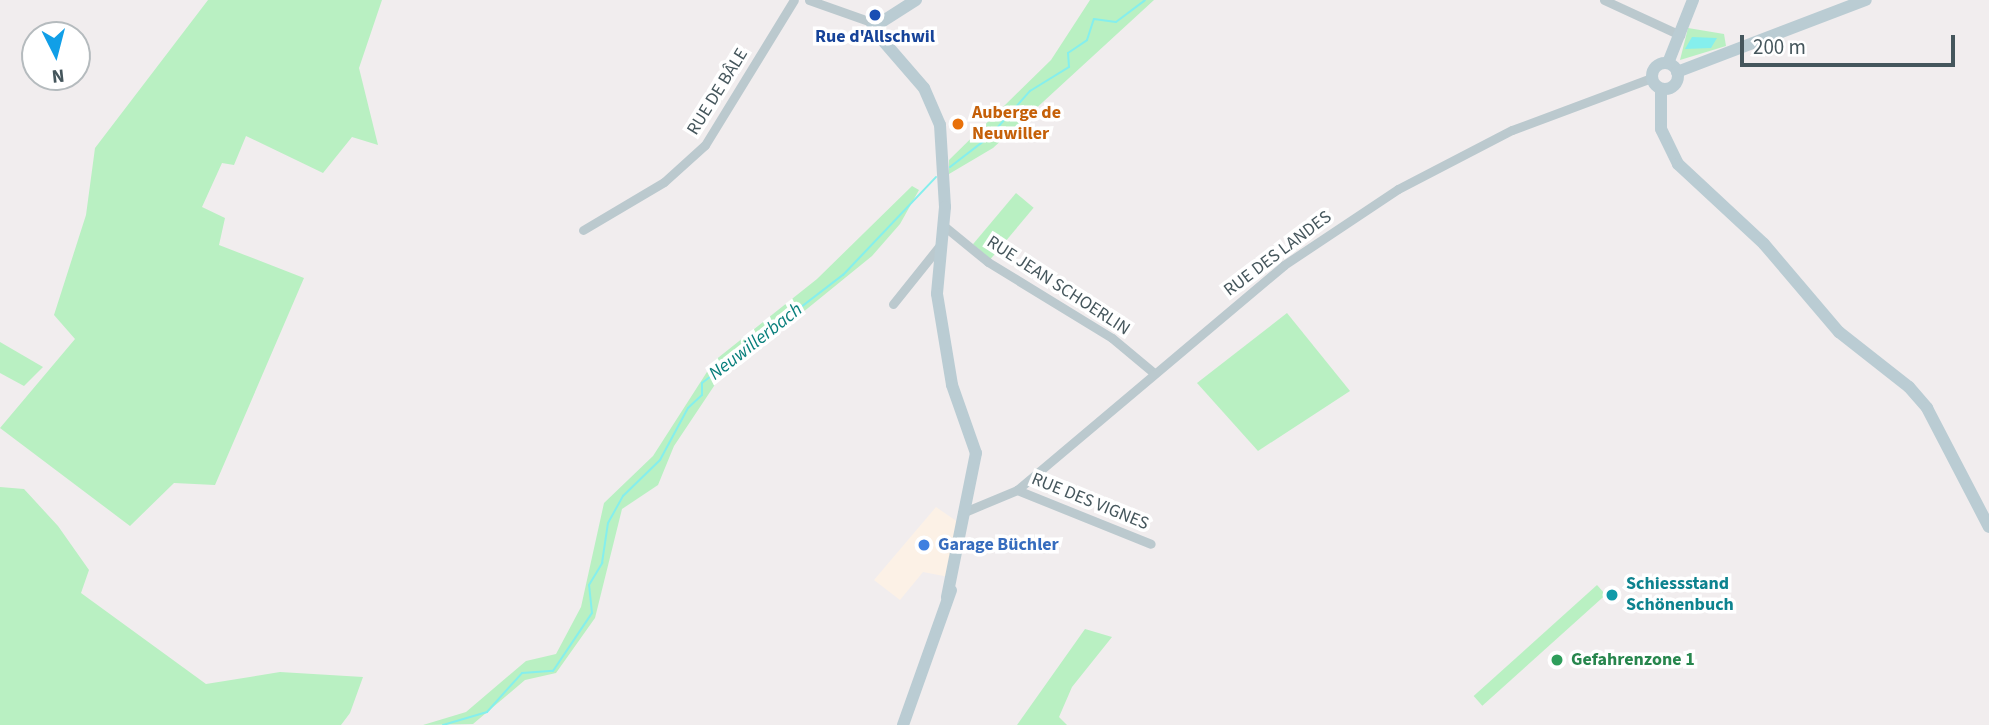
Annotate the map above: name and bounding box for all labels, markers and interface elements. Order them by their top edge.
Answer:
marker: Rue d'Allschwil [867,7,883,23]
north arrow [21,21,91,91]
scale bar [1744,21,1959,65]
place label: Rue d'Allschwil [815,26,935,48]
text: 200 m [1753,32,1806,62]
street label: RUE DE BÂLE [683,45,753,139]
text: N [50,61,66,89]
place label: Auberge de Neuwiller [972,103,1061,146]
marker: Auberge de Neuwiller [950,116,966,132]
street label: RUE DES LANDES [1220,207,1336,301]
street label: RUE JEAN SCHOERLIN [982,232,1134,340]
water label: Neuwillerbach [705,298,807,386]
street label: RUE DES VIGNES [1028,469,1152,535]
place label: Garage Büchler [938,534,1059,556]
marker: Garage Büchler [916,537,932,553]
place label: Schiessstand Schönenbuch [1626,574,1734,616]
marker: Schiessstand Schönenbuch [1604,587,1620,603]
place label: Gefahrenzone 1 [1571,649,1695,671]
marker: Gefahrenzone 1 [1549,652,1565,668]

